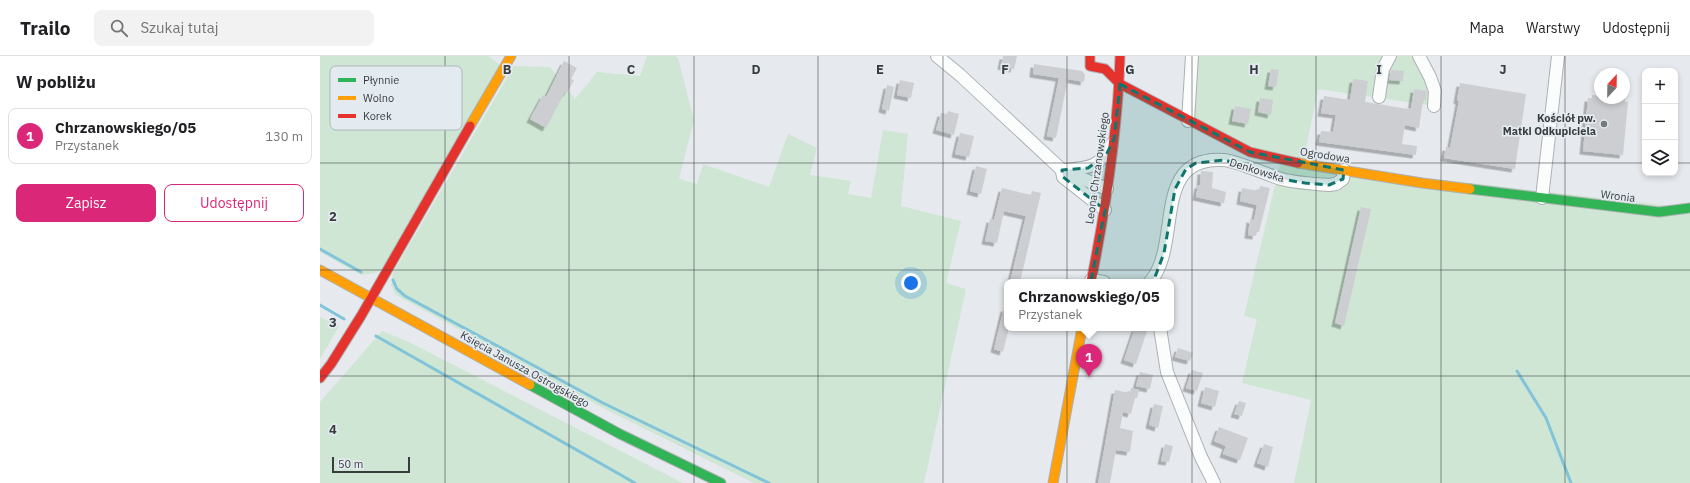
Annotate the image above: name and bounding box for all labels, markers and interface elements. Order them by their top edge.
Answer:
search box [94,10,374,46]
text: Trailo [20,16,70,40]
icon: search [108,17,130,39]
text: Szukaj tutaj [140,18,219,37]
text: Mapa [1469,19,1504,37]
text: Warstwy [1526,19,1580,37]
text: Udostępnij [1602,19,1670,37]
text: B [503,61,512,78]
text: C [627,61,636,78]
text: D [751,61,761,78]
text: E [876,61,884,78]
text: F [1001,61,1009,78]
text: G [1125,61,1135,78]
text: H [1249,61,1259,78]
text: I [1376,61,1382,78]
text: J [1499,61,1507,78]
legend [330,66,462,130]
north arrow [1594,68,1630,104]
map controls [1642,68,1678,176]
button: + [1642,68,1678,104]
text: W pobliżu [16,71,96,93]
text: Płynnie [363,73,399,87]
text: Wolno [363,91,394,105]
button: − [1642,104,1678,140]
text: Korek [363,109,392,123]
street label: Leona Chrzanowskiego [1082,111,1112,225]
place label: Kościół pw. Matki Odkupiciela [1503,111,1596,138]
text: Chrzanowskiego/05 [55,118,196,137]
marker: Kościół pw. Matki Odkupiciela [1599,119,1609,129]
text: 1 [26,128,34,145]
text: 130 m [265,128,303,145]
text: Przystanek [55,137,119,154]
button: layers [1642,140,1678,176]
street label: Ogrodowa [1299,144,1351,166]
street label: Denkowska [1228,155,1286,185]
button: Zapisz [16,184,156,222]
button: Udostępnij [164,184,304,222]
street label: Wronia [1600,187,1636,205]
text: 2 [329,208,337,225]
your location [901,273,921,293]
popup [1004,279,1174,331]
text: Chrzanowskiego/05 [1018,287,1160,306]
text: Przystanek [1018,306,1082,323]
text: 3 [329,314,337,331]
street label: Księcia Janusza Ostrogskiego [458,328,592,410]
pin: 1 [1076,344,1102,377]
text: 4 [329,421,337,438]
scale bar [332,455,410,474]
text: 50 m [338,457,363,471]

